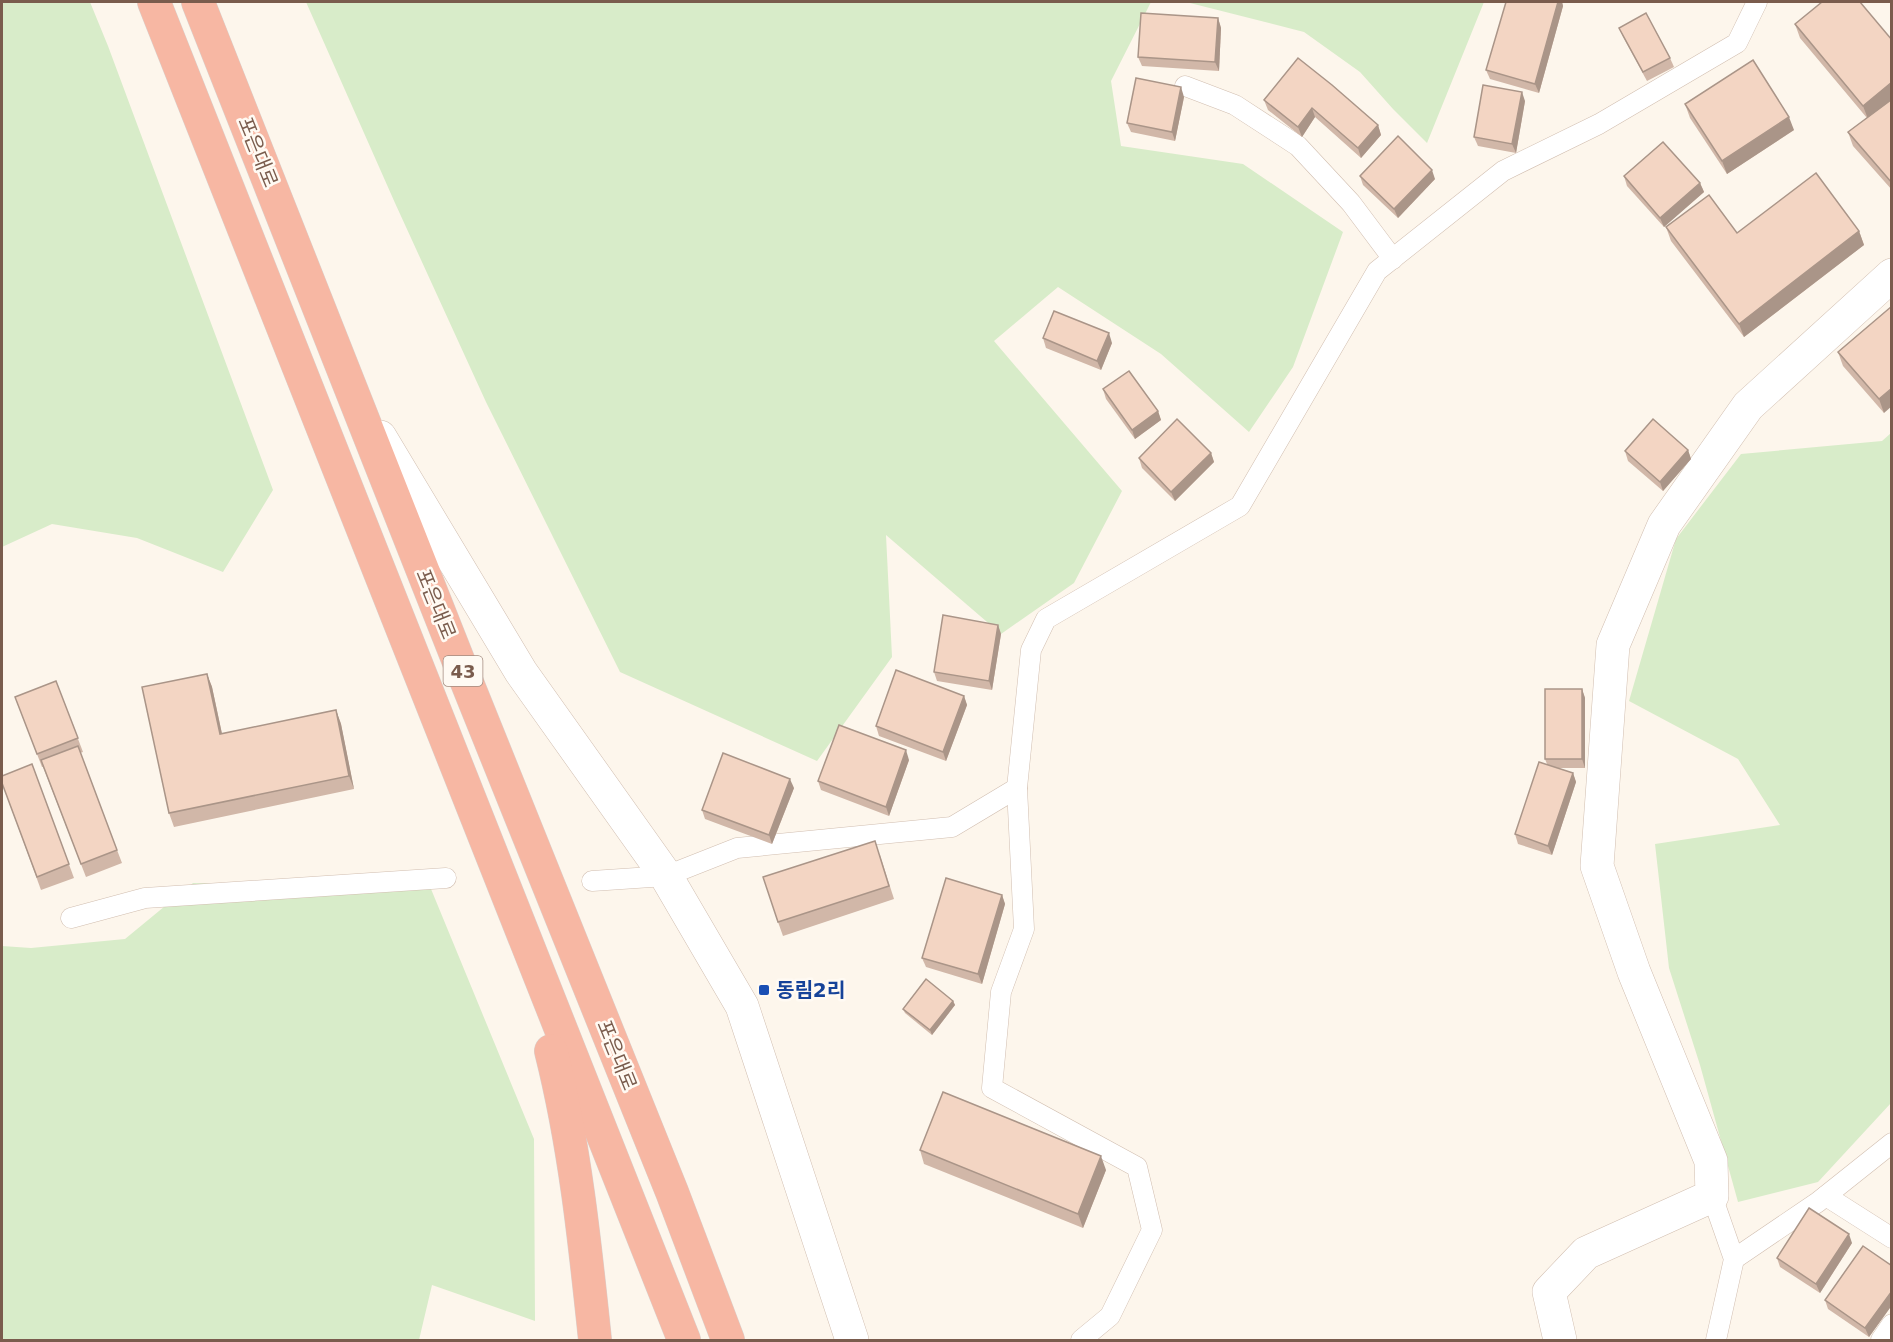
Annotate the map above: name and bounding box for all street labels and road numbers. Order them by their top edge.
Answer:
street label: 포은대로 [233,113,283,191]
street label: 포은대로 [411,565,461,643]
road number: 43 [444,656,482,686]
street label: 포은대로 [592,1016,642,1094]

